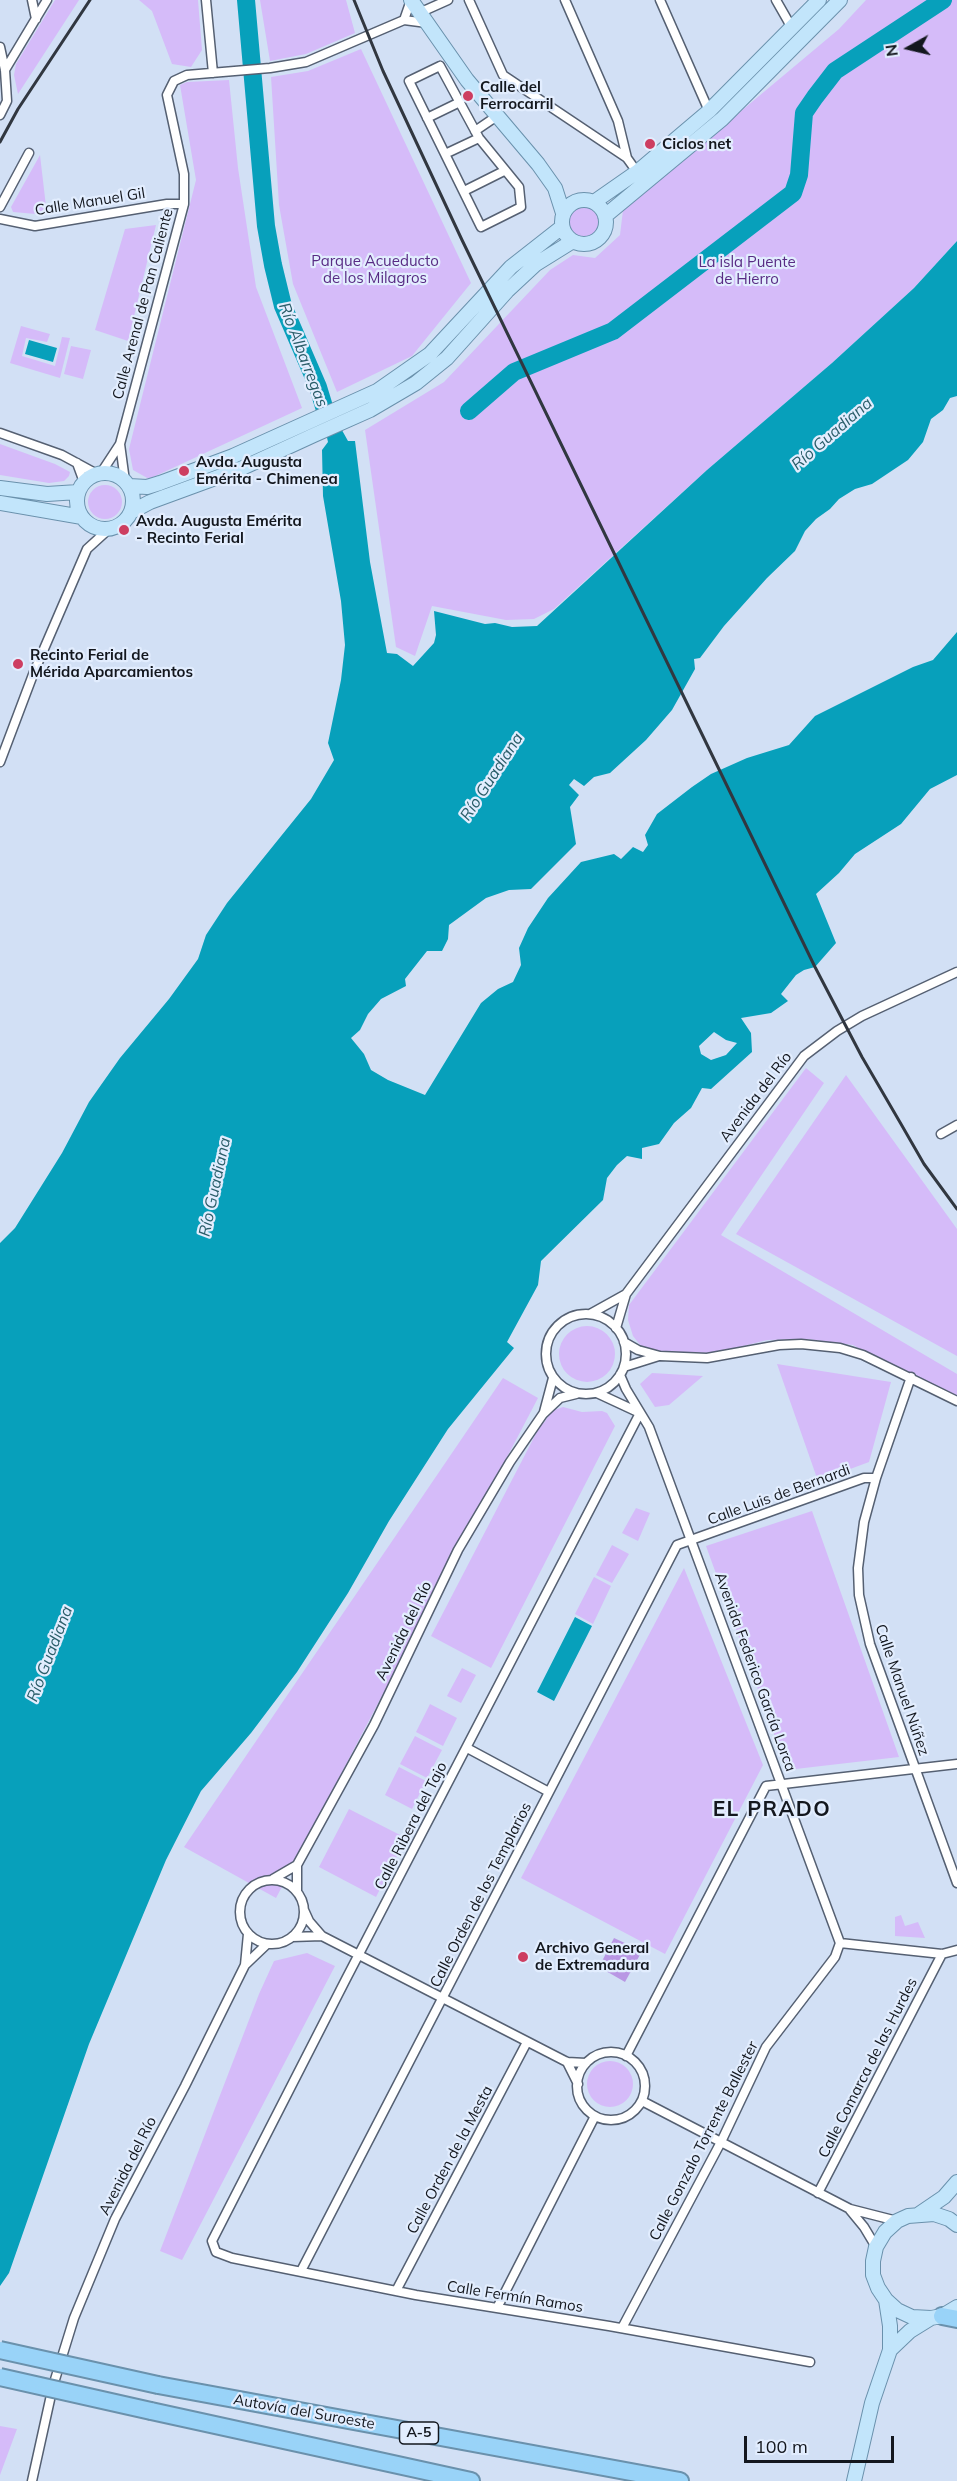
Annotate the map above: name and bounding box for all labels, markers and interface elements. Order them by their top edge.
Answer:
north arrow [879,18,939,78]
text: N [880,43,902,58]
place label: Calle del Ferrocarril [480,78,554,113]
marker: Calle del Ferrocarril [461,89,475,103]
place label: Ciclos net [662,135,731,153]
marker: Ciclos net [643,137,657,151]
street label: Calle Manuel Gil [34,184,146,220]
street label: Calle Arenal de Pan Caliente [109,207,177,401]
park label: Parque Acueducto de los Milagros [311,252,439,287]
park label: La isla Puente de Hierro [698,253,796,288]
water label: Río Albarregas [274,300,332,410]
water label: Río Guadiana [788,394,876,474]
place label: Avda. Augusta Emérita - Chimenea [196,453,338,488]
marker: Avda. Augusta Emérita - Chimenea [177,464,191,478]
place label: Avda. Augusta Emérita - Recinto Ferial [136,512,302,547]
marker: Avda. Augusta Emérita - Recinto Ferial [117,523,131,537]
place label: Recinto Ferial de Mérida Aparcamientos [30,646,193,681]
marker: Recinto Ferial de Mérida Aparcamientos [11,657,25,671]
water label: Río Guadiana [457,730,527,824]
street label: Avenida del Río [716,1048,796,1146]
water label: Río Guadiana [195,1136,235,1238]
street label: Calle Luis de Bernardi [705,1461,853,1529]
street label: Avenida Federico García Lorca [711,1570,799,1774]
street label: Avenida del Río [372,1578,436,1684]
water label: Río Guadiana [23,1604,77,1704]
street label: Calle Manuel Núñez [871,1622,933,1758]
street label: Calle Ribera del Tajo [371,1759,451,1893]
district label: EL PRADO [713,1797,831,1823]
street label: Calle Orden de los Templarios [426,1799,536,1991]
place label: Archivo General de Extremadura [535,1939,650,1974]
marker: Archivo General de Extremadura [516,1950,530,1964]
street label: Calle Comarca de las Hurdes [815,1975,921,2161]
street label: Calle Gonzalo Torrente Ballester [646,2038,762,2244]
street label: Calle Orden de la Mesta [403,2083,497,2237]
street label: Avenida del Río [95,2114,161,2218]
street label: Calle Fermín Ramos [445,2277,585,2317]
street label: Autovía del Suroeste [232,2391,376,2433]
road number: A-5 [400,2422,438,2444]
scale bar [747,2424,897,2462]
text: 100 m [755,2435,808,2458]

